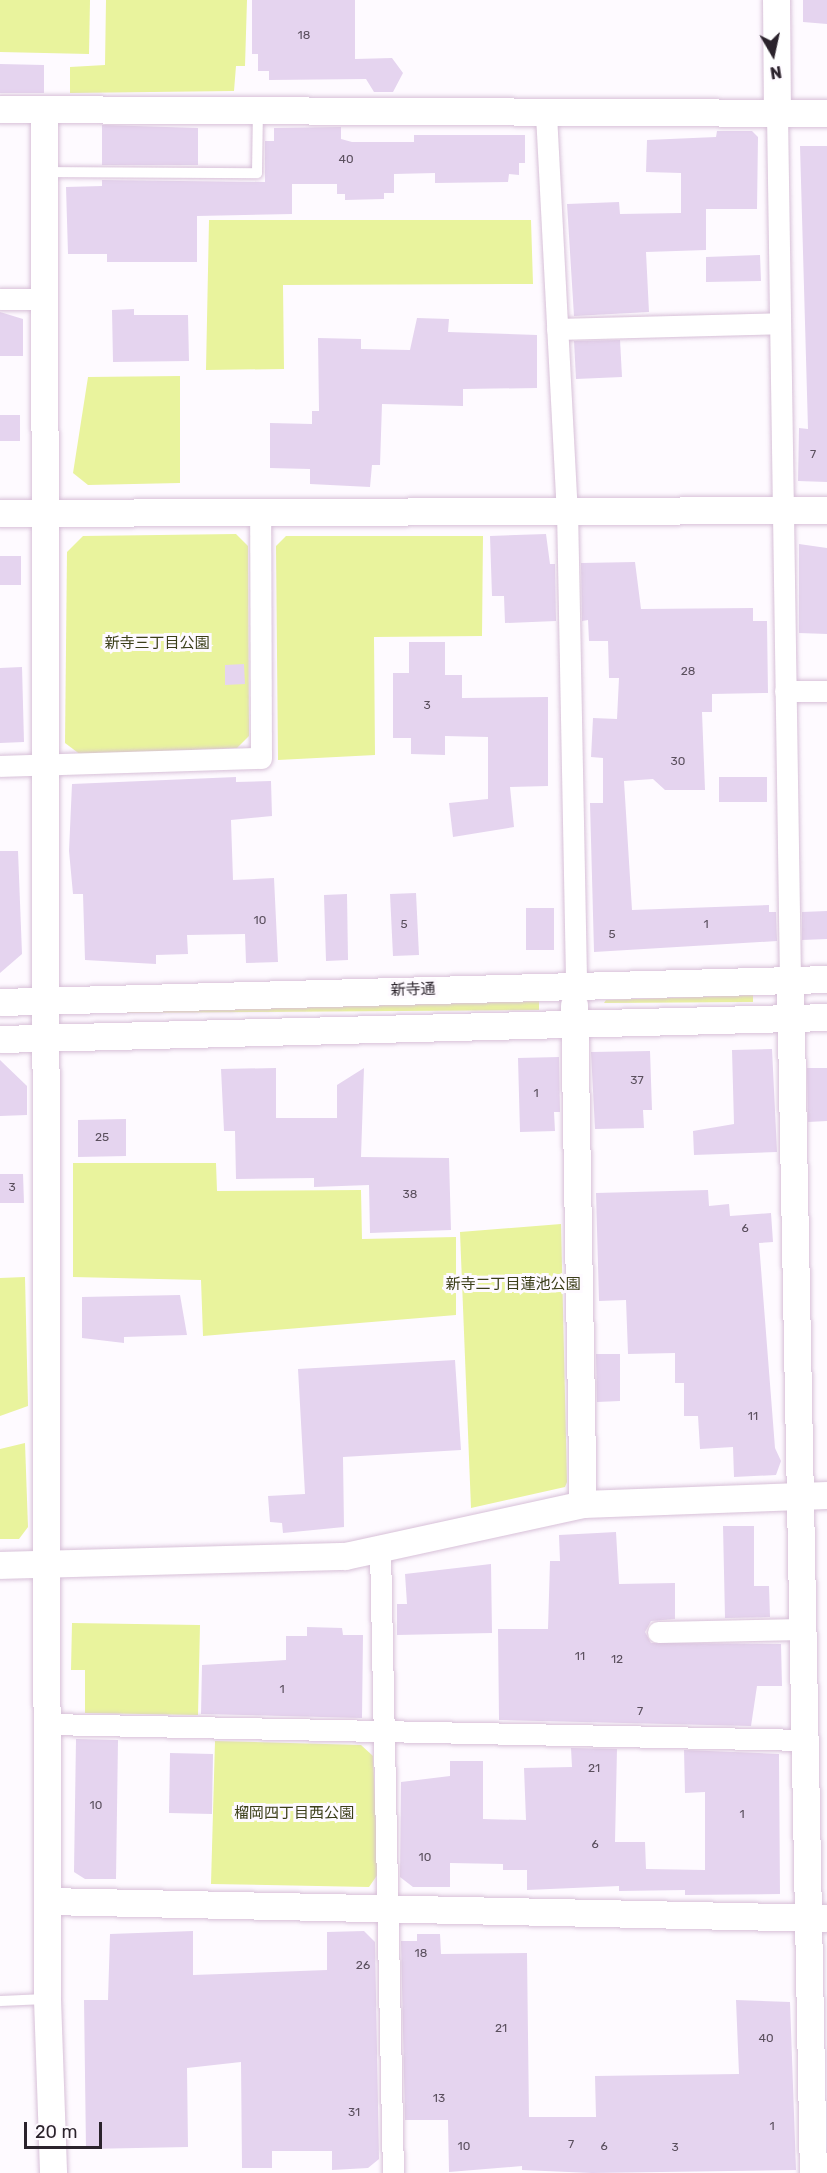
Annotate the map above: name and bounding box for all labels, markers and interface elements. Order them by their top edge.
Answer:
north arrow [743,24,803,84]
house number: 18 [298,29,310,43]
text: N [769,62,783,83]
house number: 40 [338,153,354,167]
house number: 7 [810,448,816,462]
park label: 新寺三丁目公園 [105,635,209,653]
house number: 28 [681,665,695,679]
house number: 3 [423,699,431,713]
house number: 30 [671,755,685,769]
house number: 10 [254,914,266,928]
house number: 5 [400,918,408,932]
house number: 1 [703,918,709,932]
house number: 5 [608,928,616,942]
street label: 新寺通 [390,980,436,1000]
house number: 37 [630,1074,644,1088]
house number: 1 [533,1087,539,1101]
house number: 25 [95,1131,109,1145]
house number: 3 [8,1181,16,1195]
house number: 38 [403,1188,417,1202]
house number: 6 [741,1222,749,1236]
park label: 新寺二丁目蓮池公園 [446,1276,580,1294]
house number: 11 [748,1410,758,1424]
house number: 11 [575,1650,585,1664]
house number: 12 [611,1653,623,1667]
house number: 1 [279,1683,285,1697]
house number: 7 [637,1705,643,1719]
house number: 21 [588,1762,600,1776]
house number: 10 [90,1799,102,1813]
park label: 榴岡四丁目西公園 [234,1805,354,1823]
house number: 1 [739,1808,745,1822]
house number: 6 [591,1838,599,1852]
house number: 10 [419,1851,431,1865]
house number: 18 [415,1947,427,1961]
house number: 26 [356,1959,370,1973]
house number: 21 [495,2022,507,2036]
house number: 40 [758,2032,774,2046]
house number: 13 [433,2092,445,2106]
house number: 31 [348,2106,360,2120]
scale bar [27,2110,105,2148]
house number: 1 [769,2120,775,2134]
text: 20 m [35,2121,77,2143]
house number: 7 [568,2138,574,2152]
house number: 10 [458,2140,470,2154]
house number: 6 [600,2140,608,2154]
house number: 3 [671,2141,679,2155]

